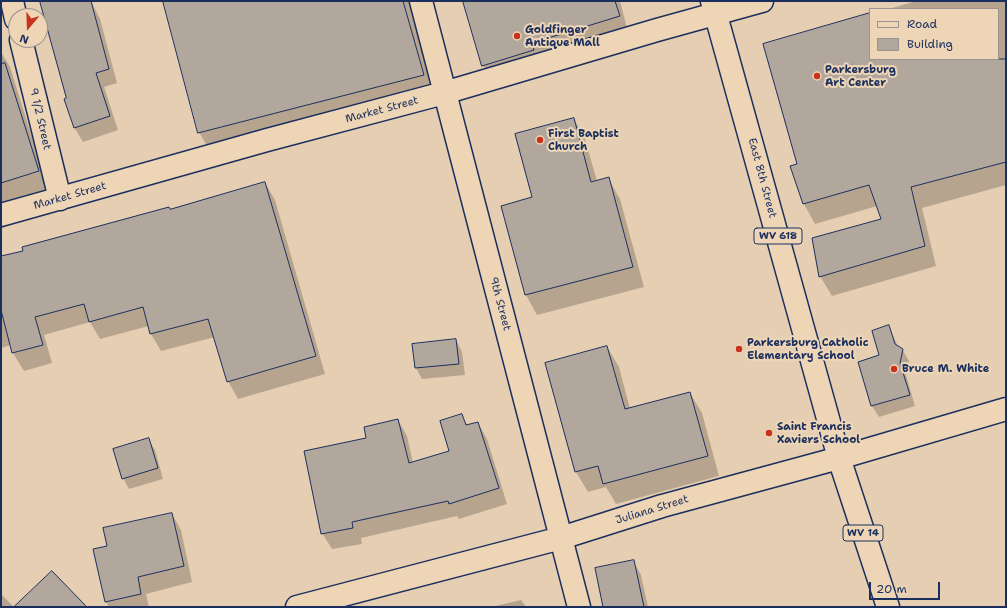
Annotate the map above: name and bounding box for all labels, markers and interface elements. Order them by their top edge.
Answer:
north arrow [8,8,48,48]
legend [869,8,999,60]
text: Road [907,16,937,32]
place label: Goldfinger Antique Mall [525,23,600,49]
text: N [18,30,31,47]
marker: Goldfinger Antique Mall [512,31,522,41]
text: Building [907,36,953,52]
place label: Parkersburg Art Center [825,63,896,89]
marker: Parkersburg Art Center [812,71,822,81]
street label: 9 1/2 Street [26,87,54,151]
street label: Market Street [344,94,420,126]
place label: First Baptist Church [548,127,619,153]
marker: First Baptist Church [535,135,545,145]
street label: East 8th Street [745,137,779,219]
street label: Market Street [32,179,108,213]
road number: WV 618 [754,228,802,244]
street label: 9th Street [486,276,514,332]
place label: Parkersburg Catholic Elementary School [747,336,868,362]
marker: Parkersburg Catholic Elementary School [734,344,744,354]
place label: Bruce M. White [902,362,989,376]
marker: Bruce M. White [889,364,899,374]
place label: Saint Francis Xaviers School [777,420,860,446]
marker: Saint Francis Xaviers School [764,428,774,438]
street label: Juliana Street [614,493,690,527]
road number: WV 14 [843,525,883,541]
scale bar [871,574,942,600]
text: 20 m [876,581,907,597]

